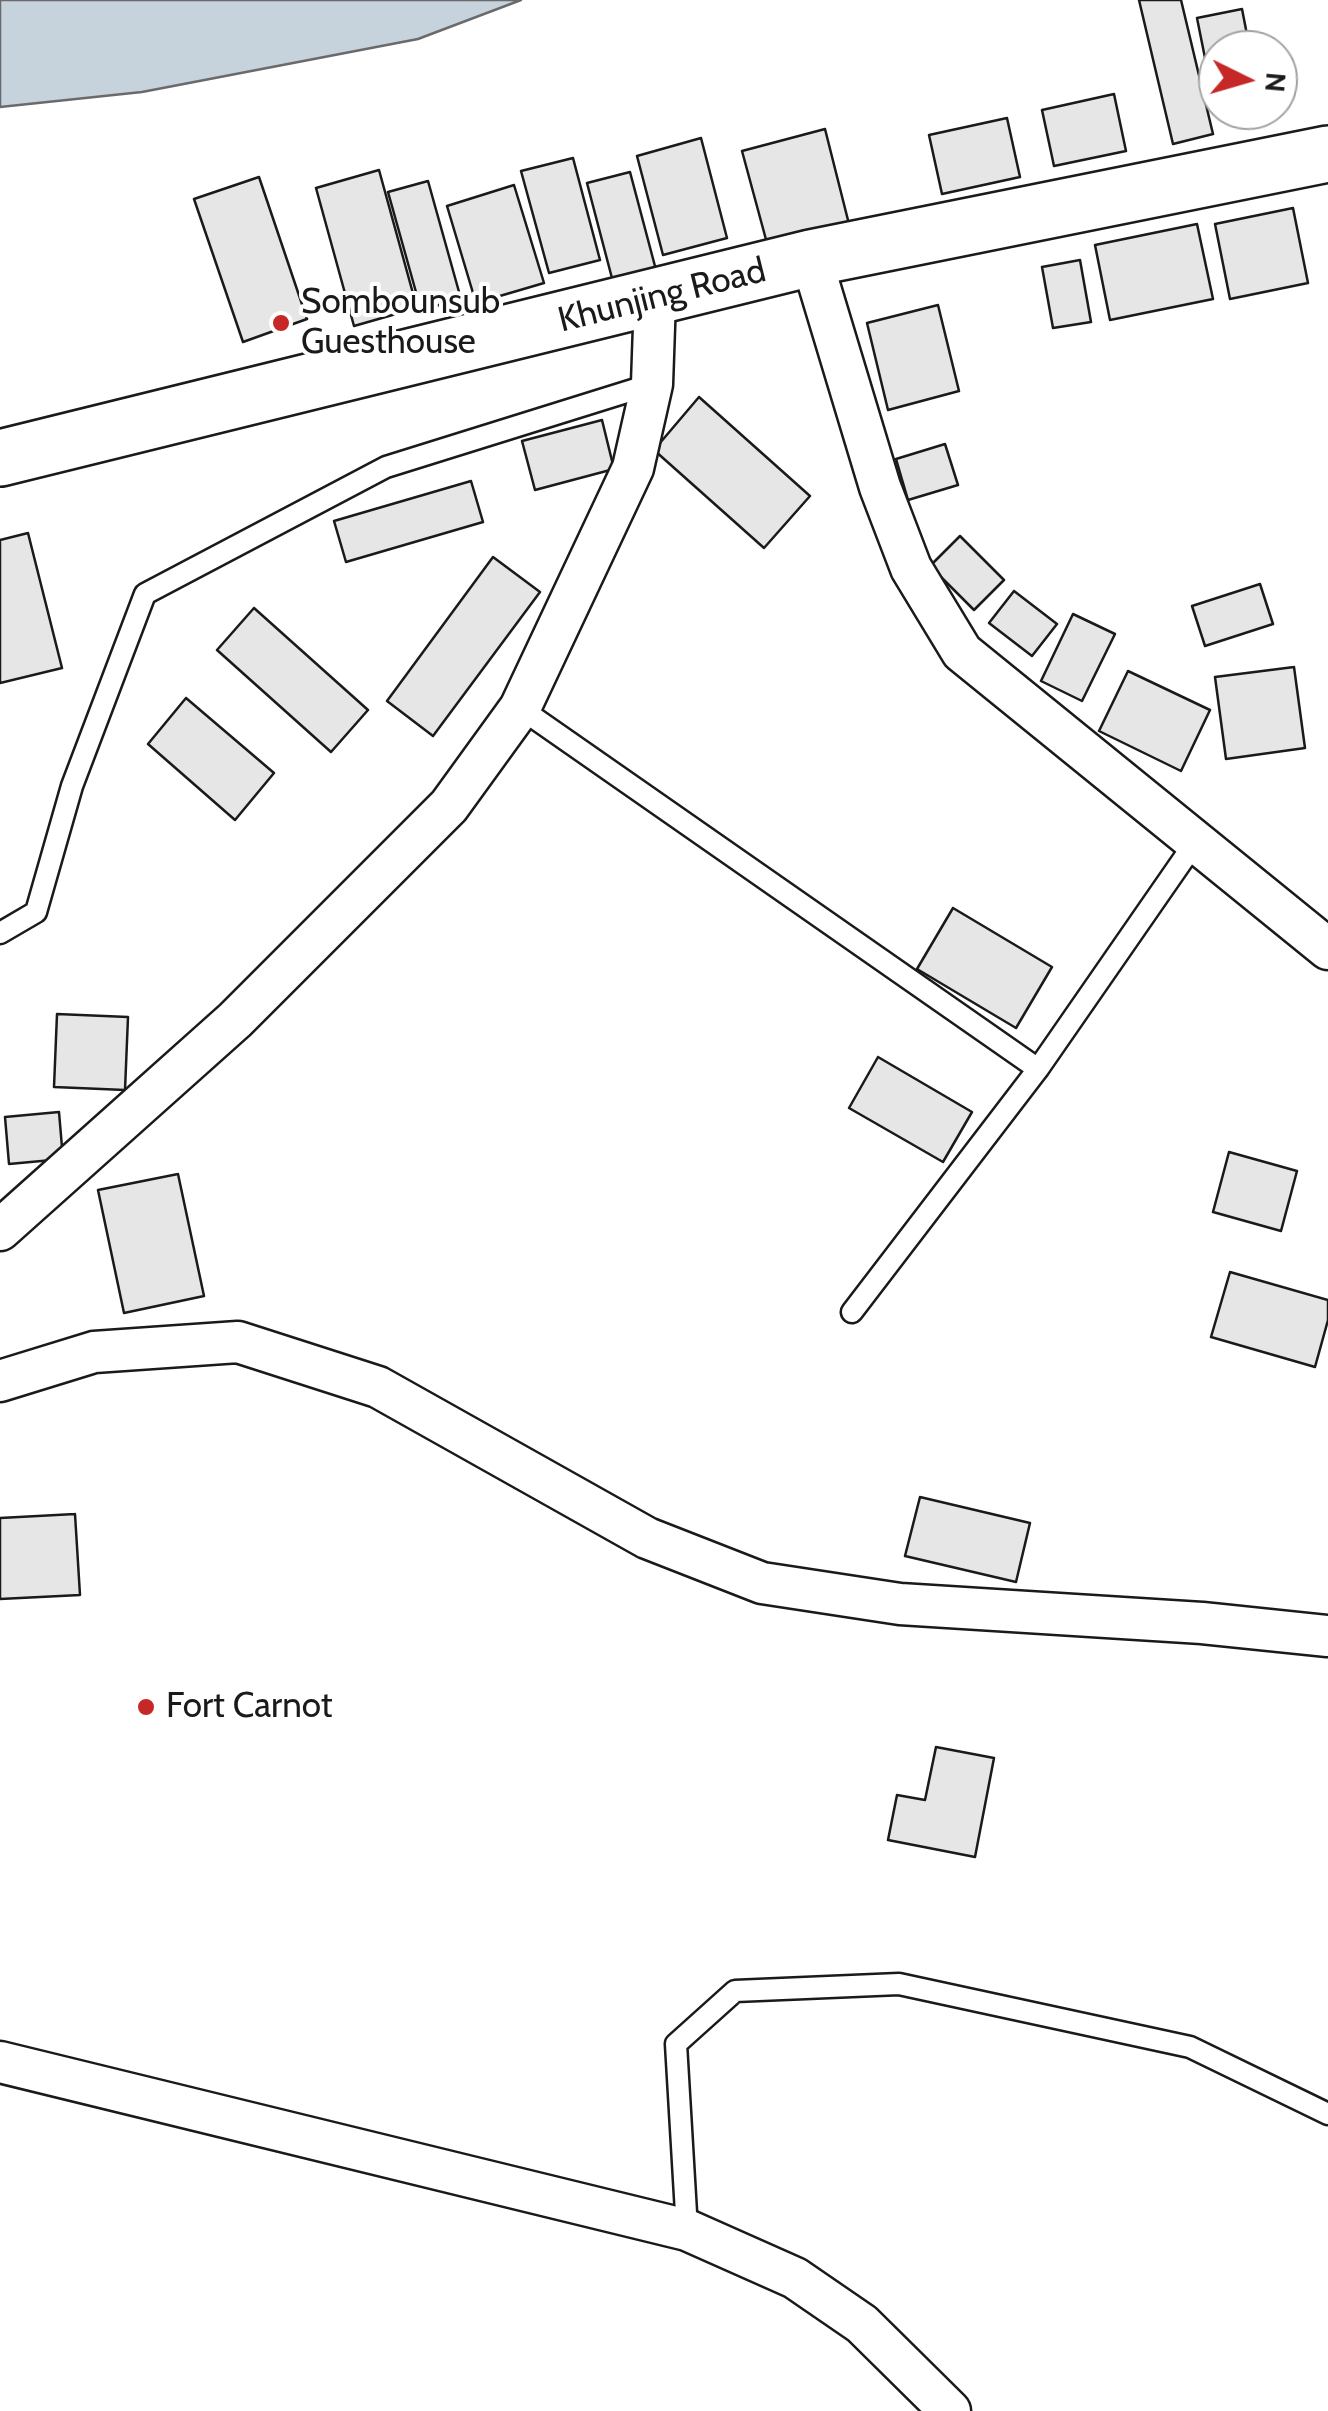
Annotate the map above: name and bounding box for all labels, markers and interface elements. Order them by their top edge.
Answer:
north arrow [1198,30,1298,130]
text: N [1258,71,1294,94]
street label: Khunjing Road [554,250,770,342]
place label: Sombounsub Guesthouse [301,282,500,364]
marker: Sombounsub Guesthouse [270,312,292,334]
place label: Fort Carnot [166,1686,333,1728]
marker: Fort Carnot [135,1696,157,1718]

